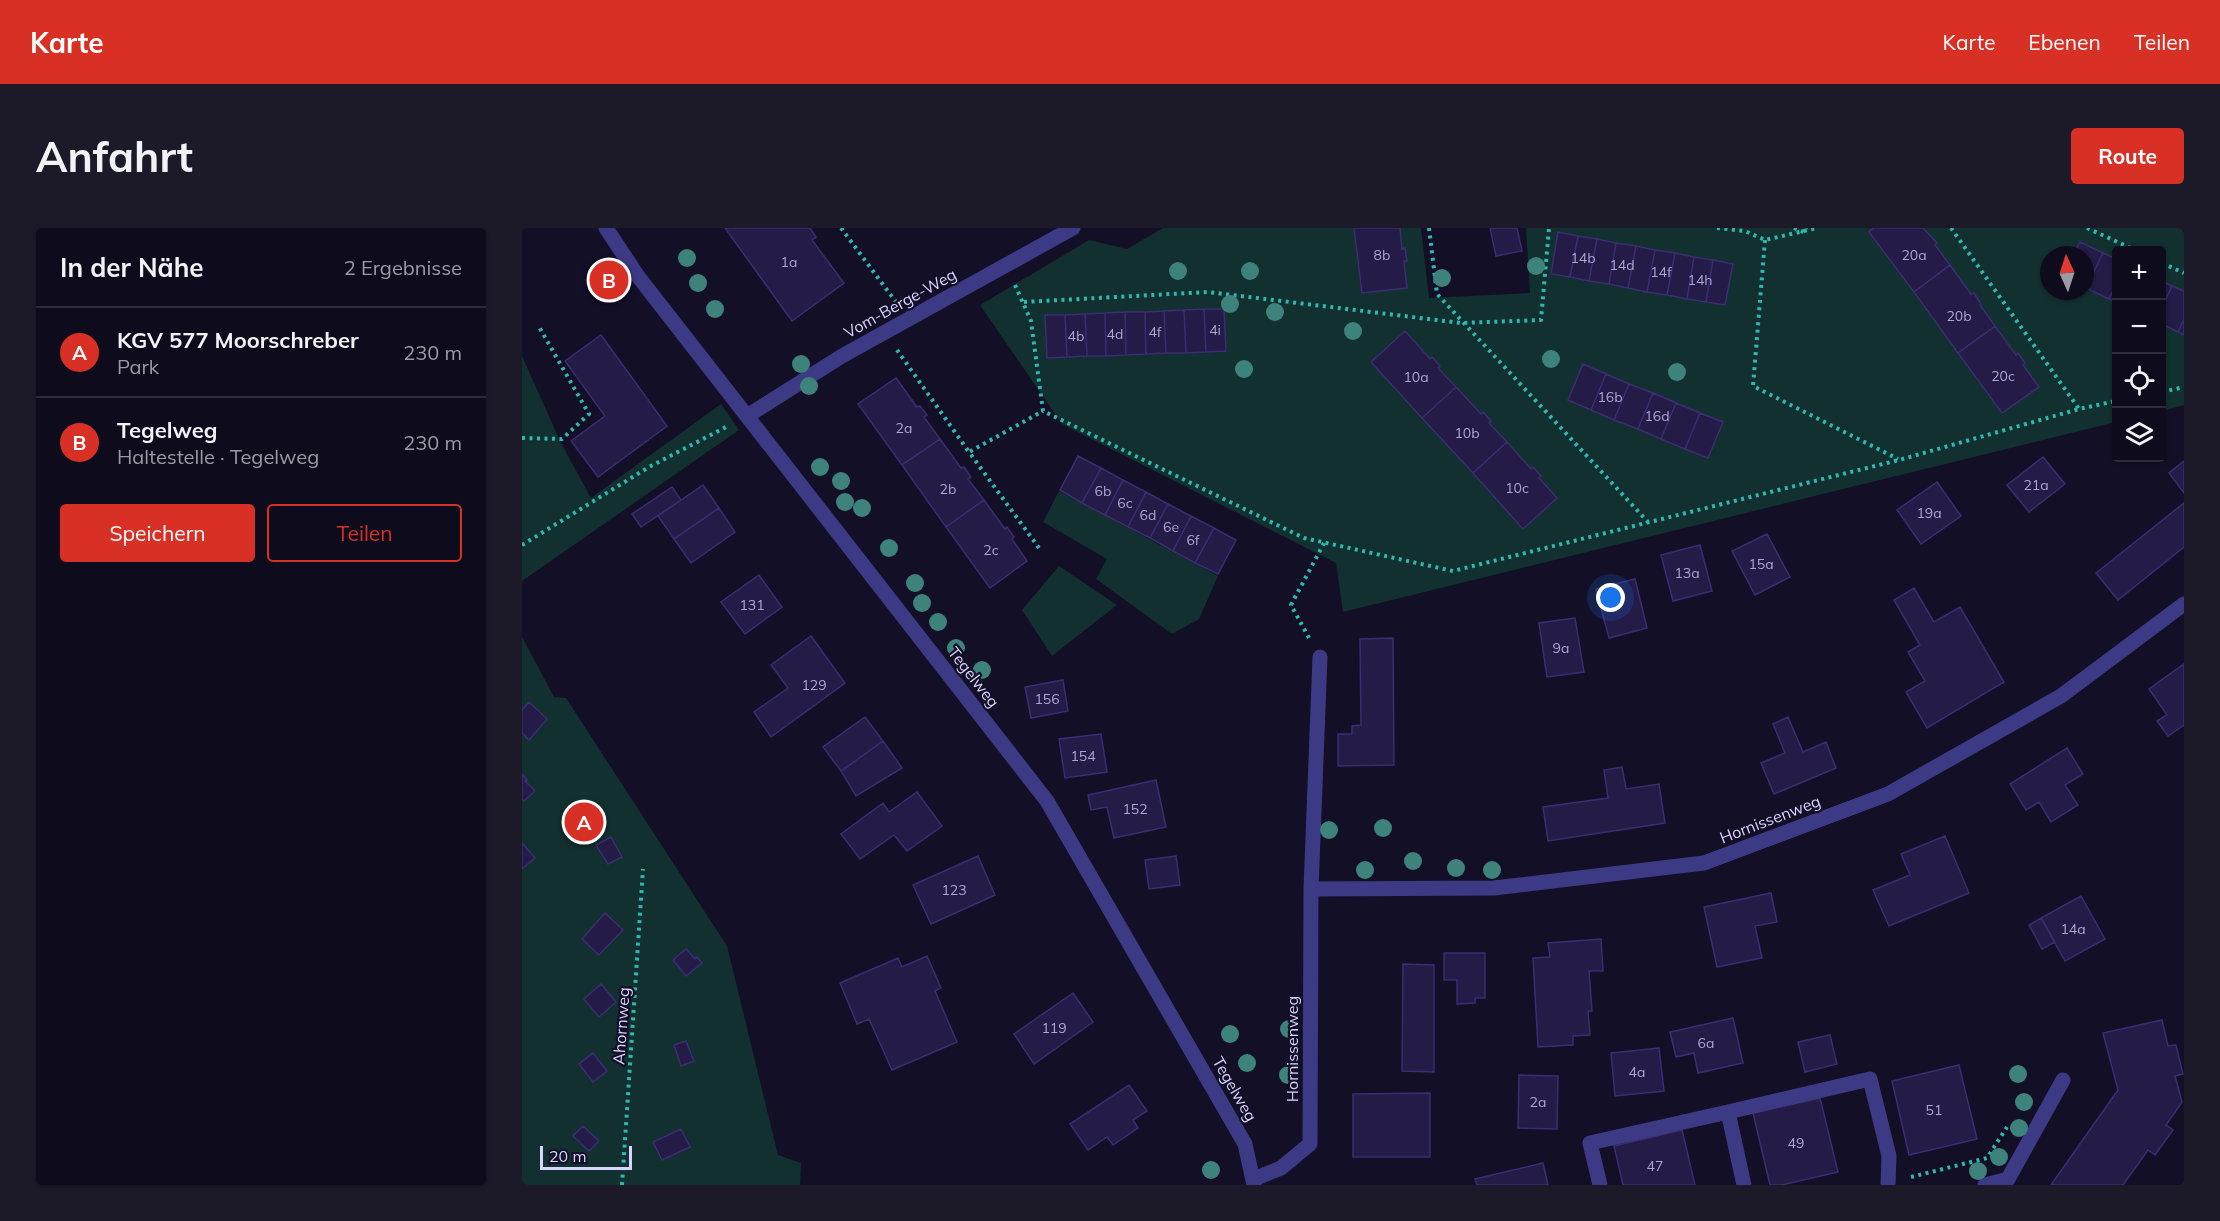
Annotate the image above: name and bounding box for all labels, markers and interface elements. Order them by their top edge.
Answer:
text: Karte [30,25,104,60]
text: Karte [1943,29,1995,55]
text: Ebenen [2028,29,2101,55]
text: Teilen [2134,29,2190,55]
button: Route [2071,128,2184,184]
text: Anfahrt [36,130,193,183]
house number: 8b [1374,246,1390,264]
house number: 20a [1901,246,1927,264]
north arrow [2040,246,2094,300]
map controls [2112,246,2166,462]
button: + [2112,246,2166,300]
house number: 14b [1570,249,1596,267]
text: In der Nähe [60,251,204,284]
house number: 1a [781,253,797,271]
text: 2 Ergebnisse [344,255,462,280]
house number: 14d [1609,256,1635,274]
pin: B [590,257,628,302]
house number: 14f [1650,263,1672,281]
street label: Vom-Berge-Weg [840,264,960,342]
house number: 14h [1687,271,1713,289]
button: − [2112,300,2166,354]
house number: 20b [1946,307,1972,325]
house number: 4i [1209,321,1221,339]
house number: 4f [1148,323,1162,341]
house number: 4d [1107,325,1123,343]
text: KGV 577 Moorschreber [117,326,359,354]
house number: 4b [1068,327,1084,345]
text: A [72,340,87,365]
text: 230 m [403,340,462,365]
text: Park [117,354,159,379]
button: locate [2112,354,2166,408]
house number: 20c [1991,367,2015,385]
house number: 10a [1403,368,1429,386]
house number: 16b [1597,388,1623,406]
house number: 16d [1644,407,1670,425]
button: layers [2112,408,2166,462]
text: Tegelweg [117,416,217,444]
house number: 2a [896,419,912,437]
house number: 10b [1454,424,1480,442]
text: B [73,430,86,455]
text: 230 m [403,430,462,455]
text: Haltestelle · Tegelweg [117,444,319,469]
house number: 21a [2023,476,2049,494]
house number: 10c [1505,479,1529,497]
house number: 2b [940,480,956,498]
house number: 6b [1095,482,1111,500]
house number: 6c [1117,494,1133,512]
button: Speichern [60,504,255,562]
button: Teilen [267,504,462,562]
house number: 19a [1916,504,1942,522]
house number: 6d [1140,506,1156,524]
house number: 6e [1163,518,1179,536]
house number: 6f [1186,531,1200,549]
house number: 2c [983,541,999,559]
house number: 15a [1748,555,1774,573]
house number: 13a [1674,564,1700,582]
your location [1596,583,1625,612]
house number: 131 [739,596,765,614]
house number: 9a [1553,639,1569,657]
street label: Tegelweg [944,643,1004,711]
house number: 129 [801,676,827,694]
house number: 156 [1034,690,1060,708]
house number: 154 [1070,747,1096,765]
street label: Hornissenweg [1717,791,1823,847]
pin: A [564,800,604,844]
house number: 152 [1122,800,1148,818]
house number: 123 [941,881,967,899]
house number: 14a [2060,920,2086,938]
street label: Ahornweg [608,987,634,1065]
street label: Hornissenweg [1282,996,1302,1102]
house number: 119 [1041,1019,1067,1037]
house number: 6a [1698,1034,1714,1052]
street label: Tegelweg [1208,1053,1262,1125]
house number: 4a [1629,1063,1645,1081]
house number: 2a [1530,1093,1546,1111]
house number: 51 [1926,1101,1942,1119]
house number: 49 [1788,1134,1804,1152]
scale bar [540,1143,632,1170]
text: 20 m [549,1146,586,1166]
house number: 47 [1647,1157,1663,1175]

